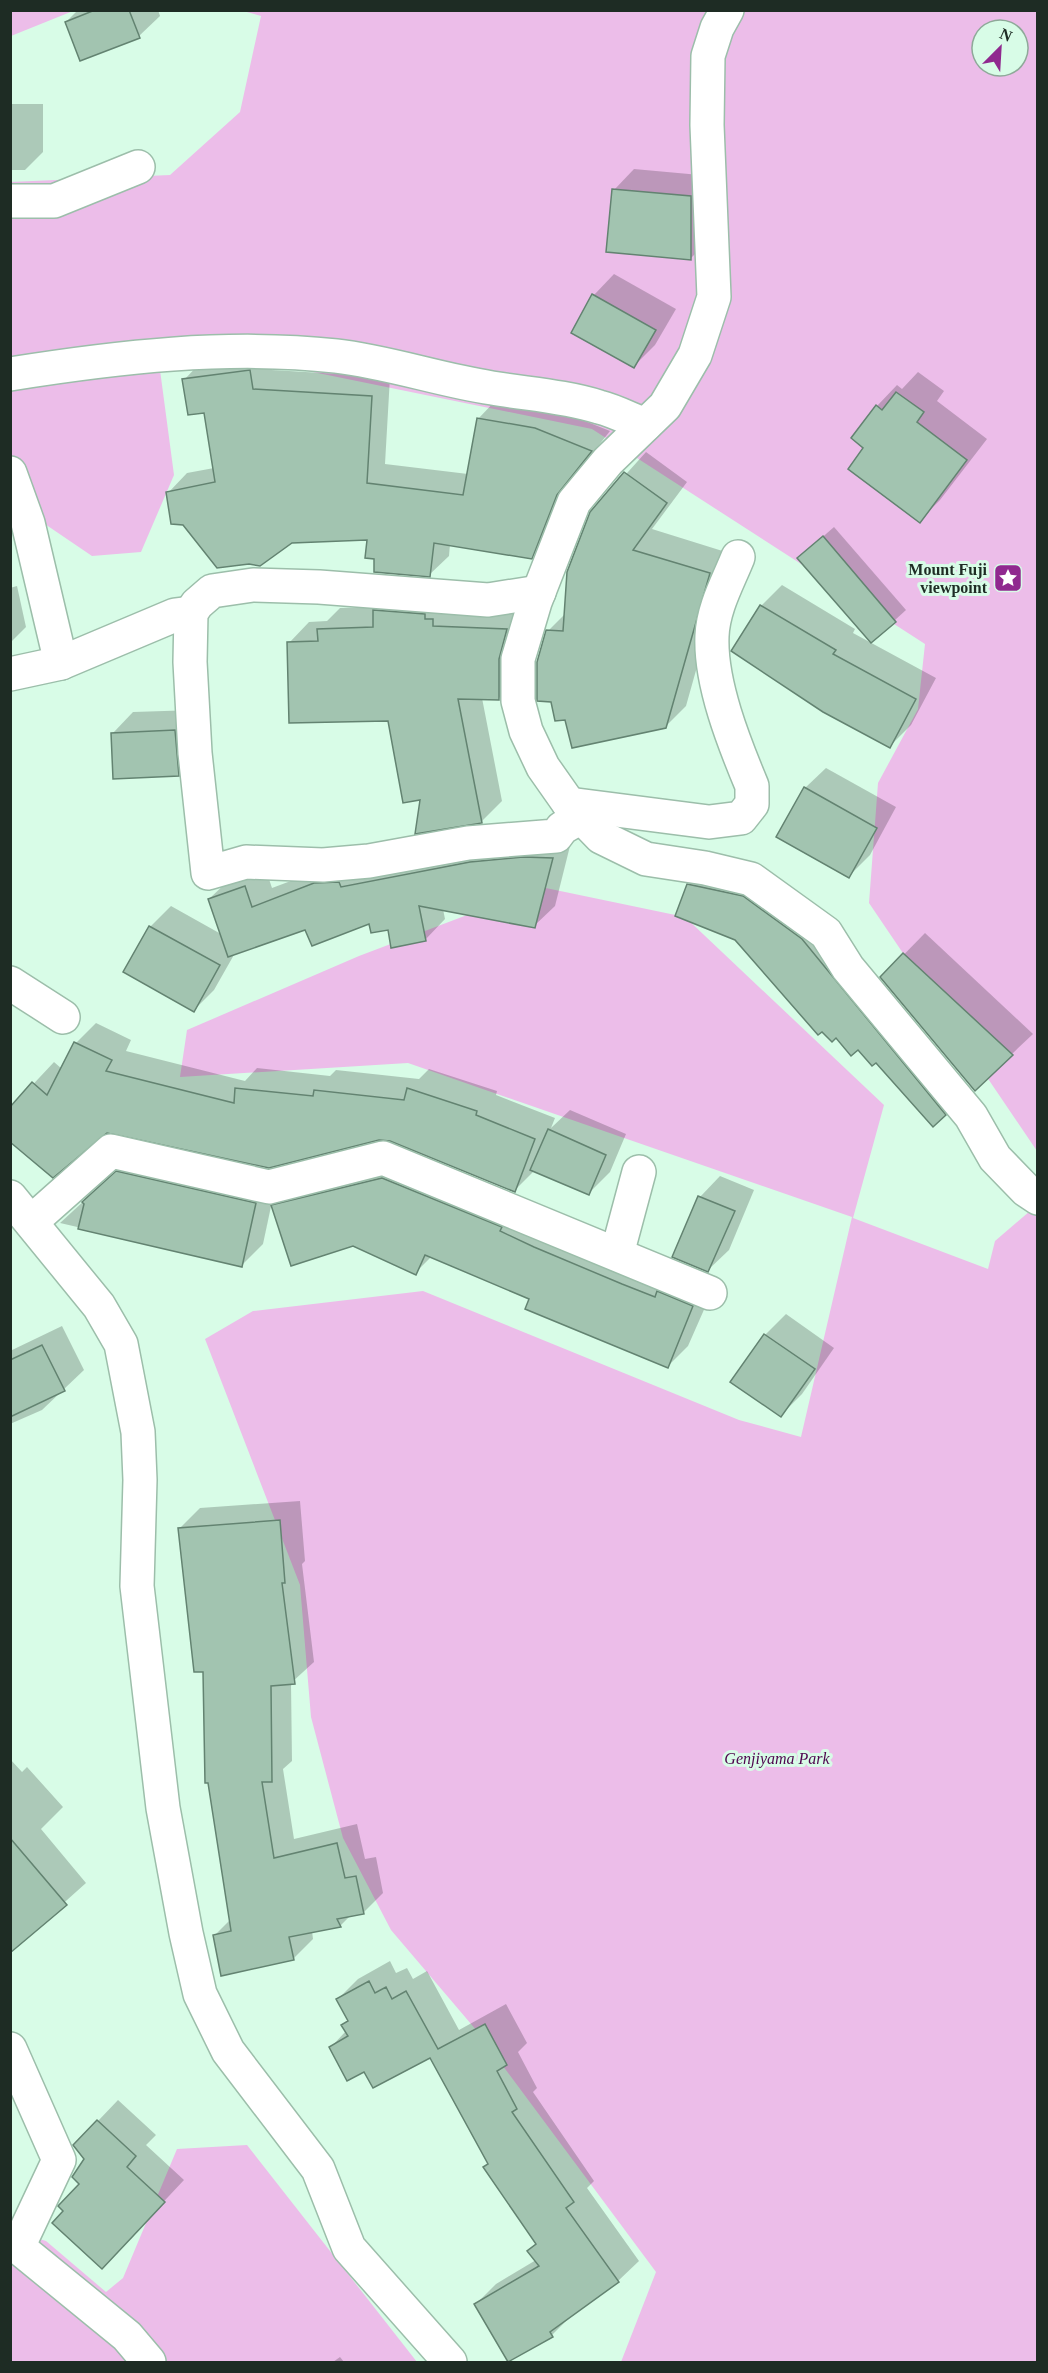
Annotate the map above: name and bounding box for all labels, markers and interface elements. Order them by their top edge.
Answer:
north arrow [970,18,1030,78]
text: N [997,25,1015,45]
place label: Mount Fuji viewpoint [908,561,988,597]
place icon: Mount Fuji viewpoint [992,562,1024,594]
park label: Genjiyama Park [724,1750,831,1768]

